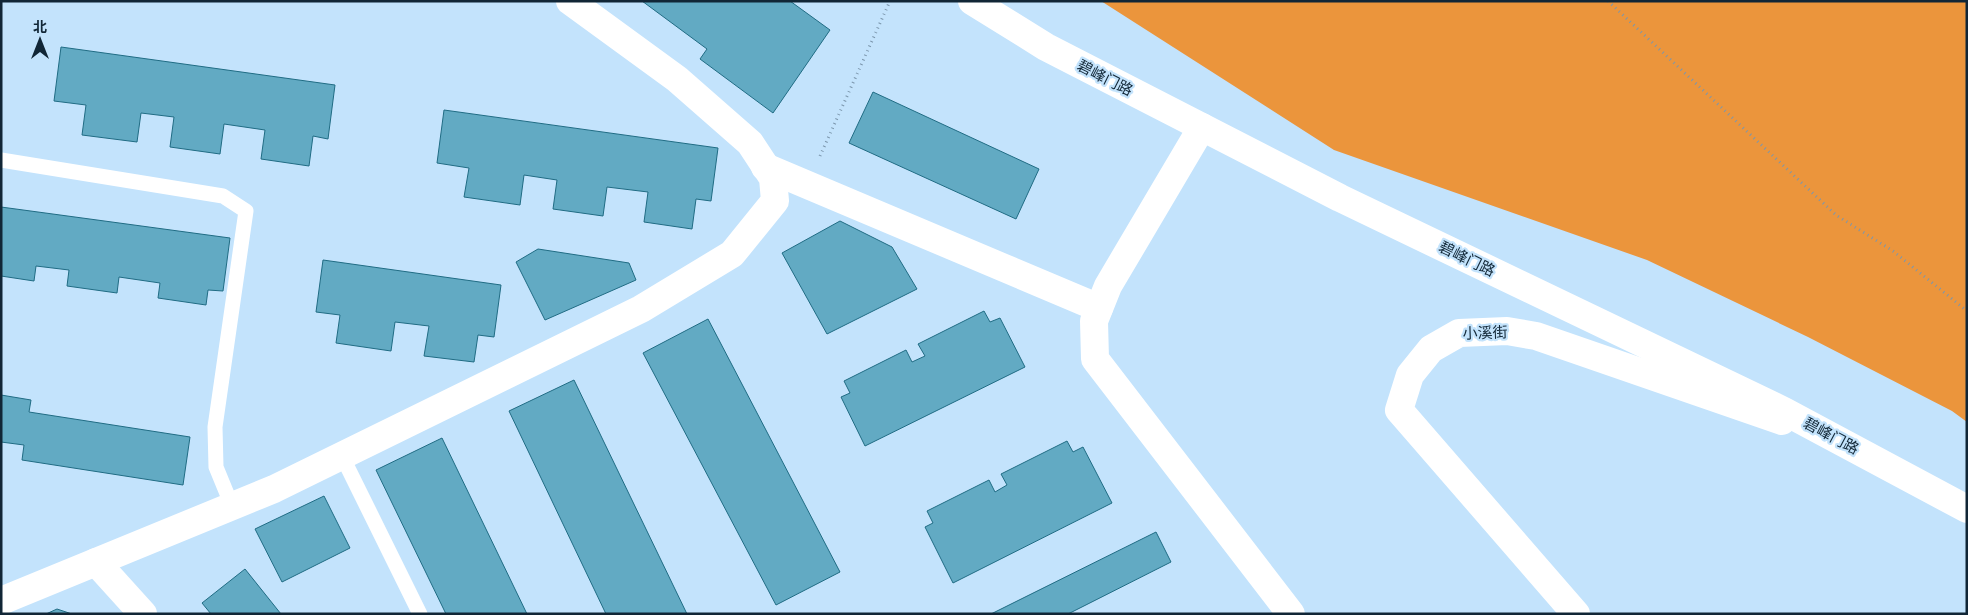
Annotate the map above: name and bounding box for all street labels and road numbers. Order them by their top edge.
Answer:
street label: 碧峰门路 [1075,56,1136,99]
street label: 碧峰门路 [1437,238,1498,279]
street label: 小溪街 [1462,323,1508,342]
street label: 碧峰门路 [1801,414,1862,457]

